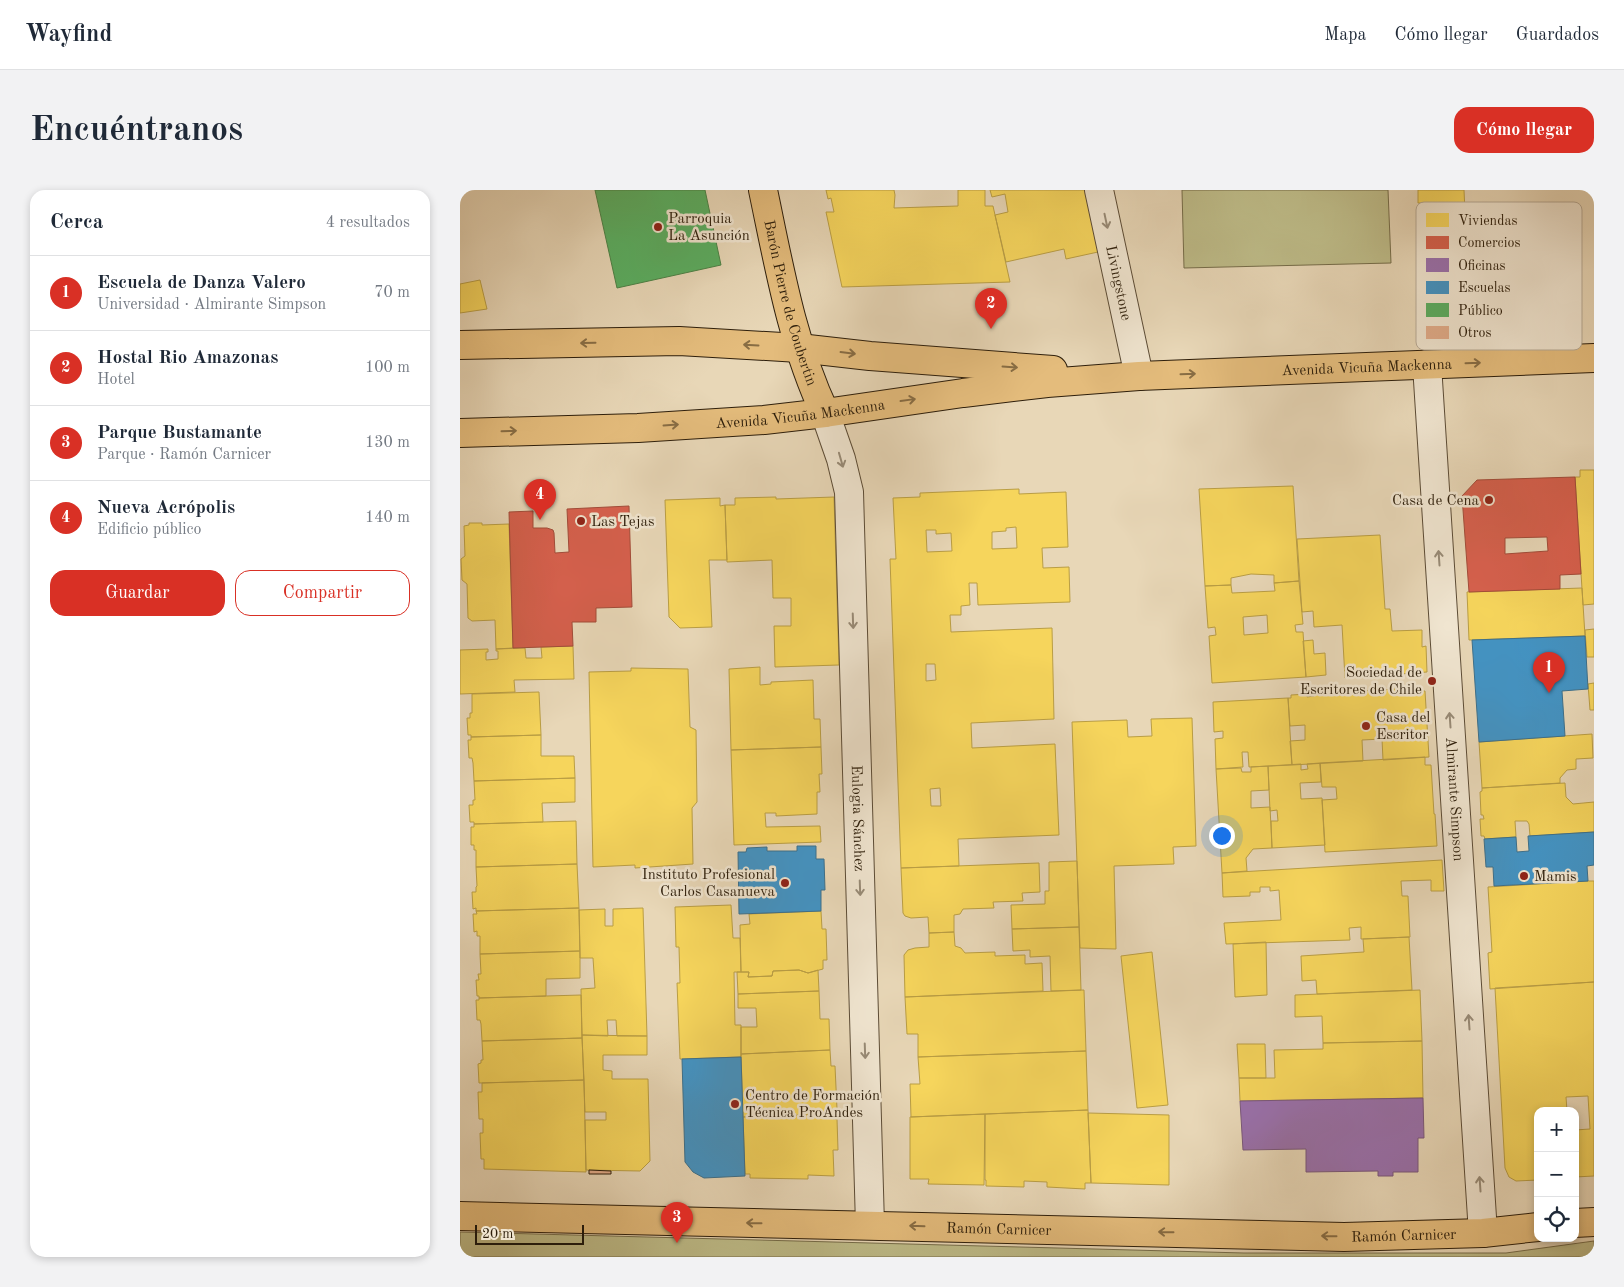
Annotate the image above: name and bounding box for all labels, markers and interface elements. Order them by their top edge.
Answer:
text: Wayfind [25,23,112,47]
text: Mapa [1324,26,1366,44]
text: Cómo llegar [1394,26,1488,44]
text: Guardados [1516,26,1599,44]
button: Cómo llegar [1454,107,1594,153]
text: Encuéntranos [30,113,243,148]
legend [1416,202,1582,350]
text: Cerca [50,212,103,233]
place label: Parroquia La Asunción [668,212,750,244]
one-way arrow [1101,213,1111,229]
text: Viviendas [1458,214,1517,228]
text: 4 resultados [326,215,410,231]
street label: Barón Pierre de Coubertin [760,219,819,388]
marker: Parroquia La Asunción [652,221,664,233]
text: Comercios [1458,236,1521,250]
street label: Livingstone [1102,244,1133,322]
text: Oficinas [1458,259,1506,273]
text: Escuela de Danza Valero [97,274,306,293]
text: Escuelas [1458,281,1511,295]
text: 1 [61,285,71,301]
text: 70 m [374,285,410,301]
pin: 2 [975,288,1007,329]
text: Universidad · Almirante Simpson [97,297,326,313]
text: Público [1458,304,1503,318]
text: Otros [1458,326,1491,340]
one-way arrow [581,338,597,348]
one-way arrow [743,340,759,349]
one-way arrow [839,348,855,358]
text: Hostal Rio Amazonas [97,349,278,368]
street label: Avenida Vicuña Mackenna [1281,358,1453,379]
one-way arrow [1464,358,1480,368]
text: 2 [61,360,71,376]
text: 100 m [365,360,410,376]
one-way arrow [1001,362,1017,372]
one-way arrow [1180,369,1196,378]
text: Hotel [97,372,135,388]
one-way arrow [900,395,916,405]
street label: Avenida Vicuña Mackenna [715,398,887,432]
one-way arrow [663,421,679,430]
text: Parque Bustamante [97,424,262,443]
one-way arrow [500,427,516,436]
text: 3 [61,435,71,451]
text: 130 m [365,435,410,451]
text: Parque · Ramón Carnicer [97,447,271,463]
one-way arrow [836,451,846,467]
pin: 4 [524,479,556,520]
place label: Casa de Cena [1392,494,1480,509]
marker: Casa de Cena [1483,494,1495,506]
text: Nueva Acrópolis [97,499,235,518]
text: 4 [61,510,71,526]
text: 140 m [365,510,410,526]
marker: Las Tejas [575,515,587,527]
place label: Las Tejas [591,515,654,530]
text: Edificio público [97,522,201,538]
one-way arrow [1435,550,1444,566]
button: Guardar [50,570,225,616]
button: Compartir [235,570,410,616]
one-way arrow [848,613,857,629]
pin: 1 [1533,652,1565,693]
place label: Sociedad de Escritores de Chile [1300,666,1422,698]
marker: Sociedad de Escritores de Chile [1426,675,1438,687]
place label: Casa del Escritor [1376,711,1430,743]
one-way arrow [1445,712,1454,728]
marker: Casa del Escritor [1360,720,1372,732]
street label: Almirante Simpson [1442,736,1465,862]
street label: Eulogia Sánchez [848,765,866,872]
your location [1209,823,1235,849]
place label: Instituto Profesional Carlos Casanueva [642,868,776,900]
marker: Mamis [1518,870,1530,882]
place label: Mamis [1534,870,1576,885]
marker: Instituto Profesional Carlos Casanueva [779,877,791,889]
one-way arrow [856,880,865,896]
one-way arrow [1465,1014,1474,1030]
one-way arrow [860,1042,870,1059]
place label: Centro de Formación Técnica ProAndes [745,1089,880,1121]
marker: Centro de Formación Técnica ProAndes [729,1098,741,1110]
map controls [1534,1107,1579,1242]
button: + [1534,1107,1579,1152]
button: − [1534,1152,1579,1197]
one-way arrow [1475,1177,1484,1193]
button: locate [1534,1197,1579,1242]
pin: 3 [661,1202,693,1243]
one-way arrow [746,1218,762,1227]
scale bar [475,1222,584,1245]
one-way arrow [909,1222,925,1231]
street label: Ramón Carnicer [946,1222,1052,1239]
text: 20 m [482,1227,513,1241]
one-way arrow [1159,1228,1175,1237]
street label: Ramón Carnicer [1351,1228,1457,1246]
one-way arrow [1321,1231,1338,1241]

